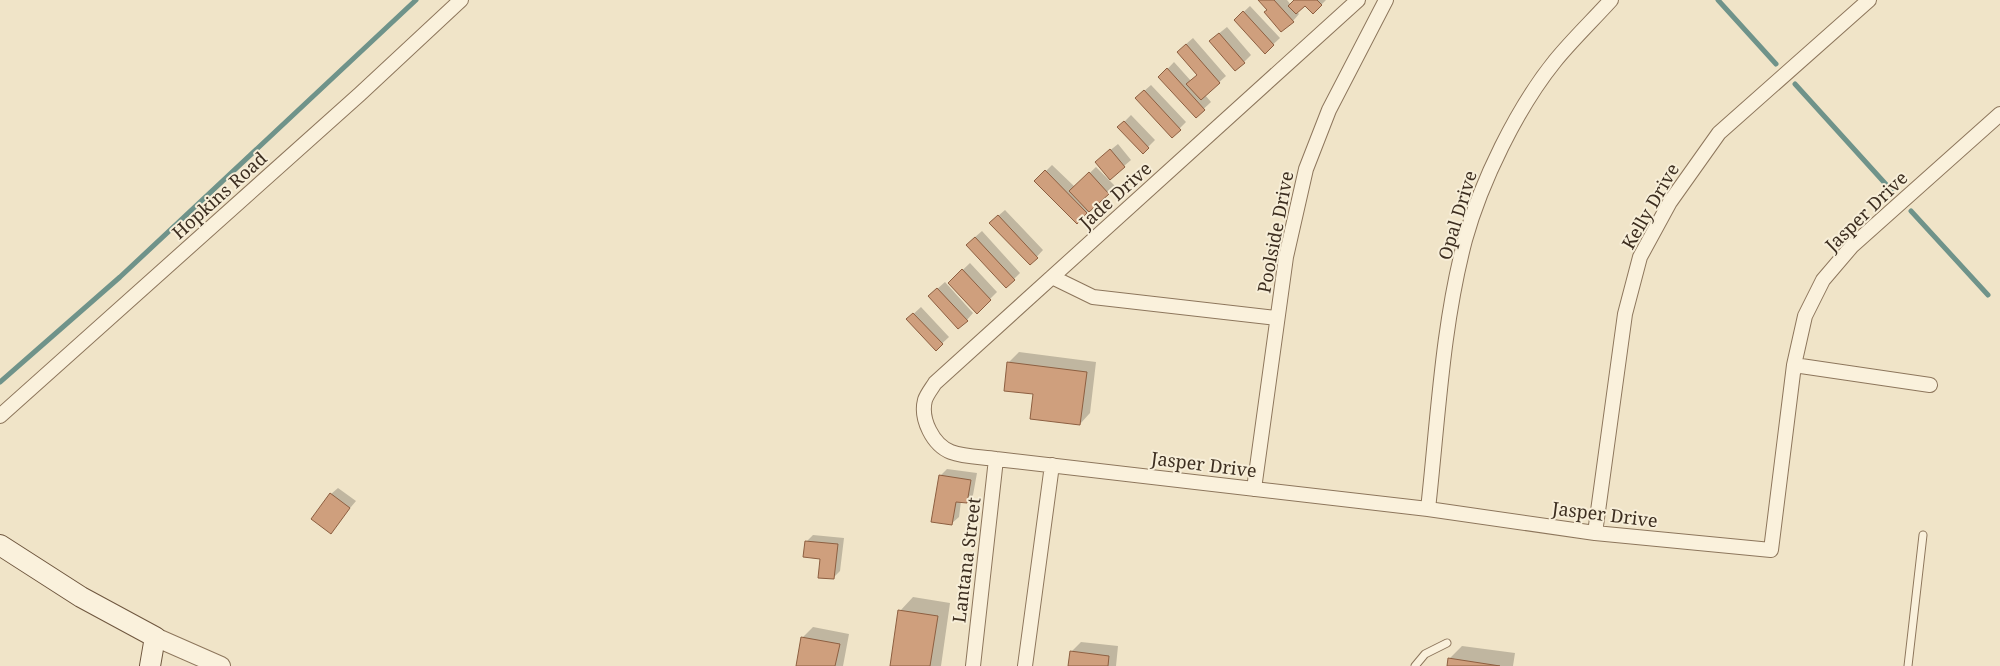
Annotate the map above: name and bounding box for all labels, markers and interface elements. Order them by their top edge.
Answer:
street label: Hopkins Road [166,146,272,244]
street label: Jade Drive [1073,156,1156,234]
street label: Kelly Drive [1616,159,1684,253]
street label: Jasper Drive [1819,166,1912,257]
street label: Opal Drive [1432,167,1482,263]
street label: Poolside Drive [1251,169,1299,295]
street label: Jasper Drive [1149,446,1258,482]
street label: Lantana Street [946,496,986,624]
street label: Jasper Drive [1550,496,1659,532]

